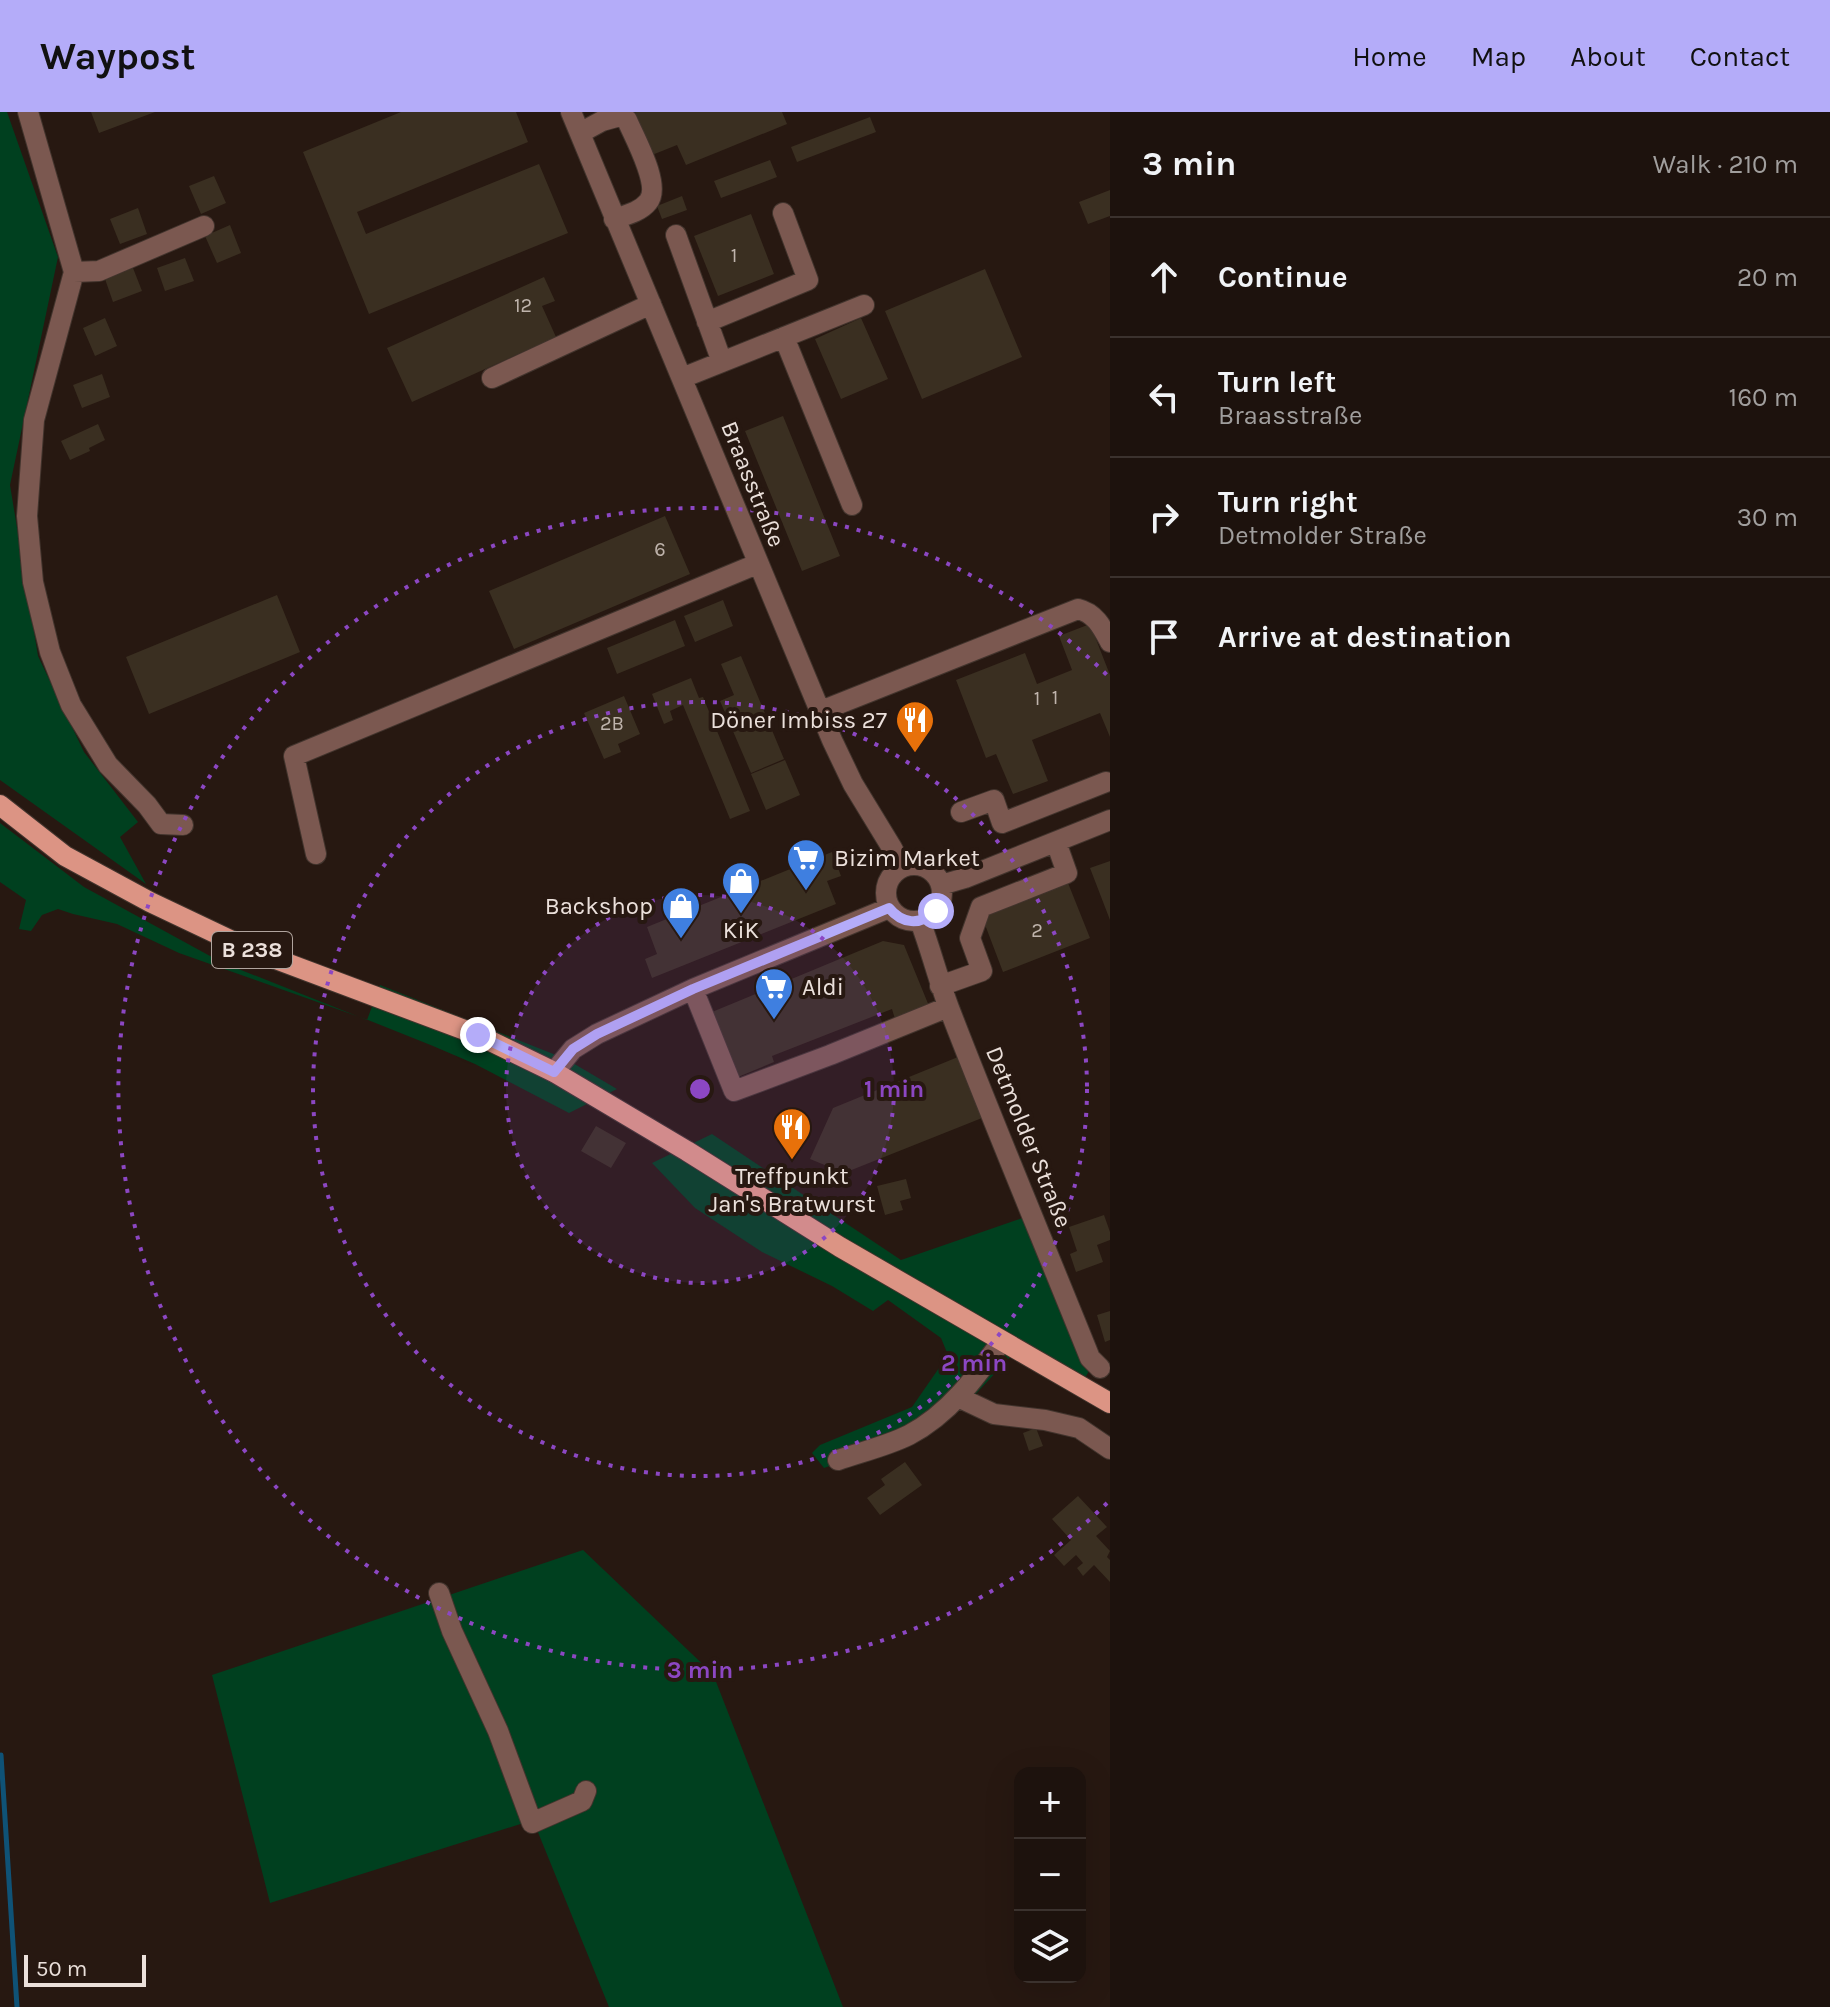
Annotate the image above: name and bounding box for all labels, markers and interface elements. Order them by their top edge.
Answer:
text: Waypost [40,34,196,79]
text: Home [1352,40,1427,73]
text: Map [1471,40,1526,73]
text: About [1570,40,1646,73]
text: Contact [1690,40,1790,73]
text: 3 min [1142,144,1236,184]
text: Walk · 210 m [1653,149,1798,180]
house number: 1 [731,244,737,267]
icon: ahead [1142,255,1186,299]
text: Continue [1218,259,1348,295]
text: 20 m [1737,262,1798,293]
house number: 12 [514,294,532,317]
text: Turn left [1218,364,1336,400]
icon: left [1142,375,1186,419]
text: 160 m [1729,382,1798,413]
text: Braasstraße [1218,400,1362,431]
street label: Braasstraße [715,417,791,551]
text: Turn right [1218,484,1358,520]
icon: right [1142,495,1186,539]
text: 30 m [1737,502,1798,533]
text: Detmolder Straße [1218,520,1427,551]
house number: 6 [654,538,666,561]
icon: arrive [1142,615,1186,659]
text: Arrive at destination [1218,619,1512,655]
house number: 1 [1052,686,1058,709]
house number: 1 [1034,687,1040,710]
restaurant icon: Döner Imbiss 27 [894,699,936,754]
place label: Döner Imbiss 27 [710,706,887,734]
house number: 2B [600,712,624,735]
supermarket icon: Bizim Market [785,837,827,892]
place label: Bizim Market [834,844,980,872]
shop icon: KiK [720,860,762,915]
shop icon: Backshop [660,885,702,940]
place label: Backshop [545,892,653,920]
route start [918,893,954,929]
place label: KiK [723,916,760,944]
house number: 2 [1031,919,1043,942]
road number: B 238 [212,932,292,968]
supermarket icon: Aldi [753,966,795,1021]
place label: Aldi [802,973,844,1001]
route end [460,1017,496,1053]
street label: Detmolder Straße [980,1042,1078,1232]
centre of rings [686,1075,714,1103]
text: 1 min [864,1075,924,1103]
restaurant icon: Treffpunkt Jan's Bratwurst [771,1106,813,1161]
place label: Treffpunkt Jan's Bratwurst [708,1162,876,1218]
text: 2 min [941,1349,1007,1377]
text: 3 min [667,1656,733,1684]
map controls [1014,1767,1086,1983]
button: + [1014,1767,1086,1839]
button: − [1014,1839,1086,1911]
button: layers [1014,1911,1086,1983]
scale bar [24,1951,146,1987]
text: 50 m [36,1956,87,1982]

